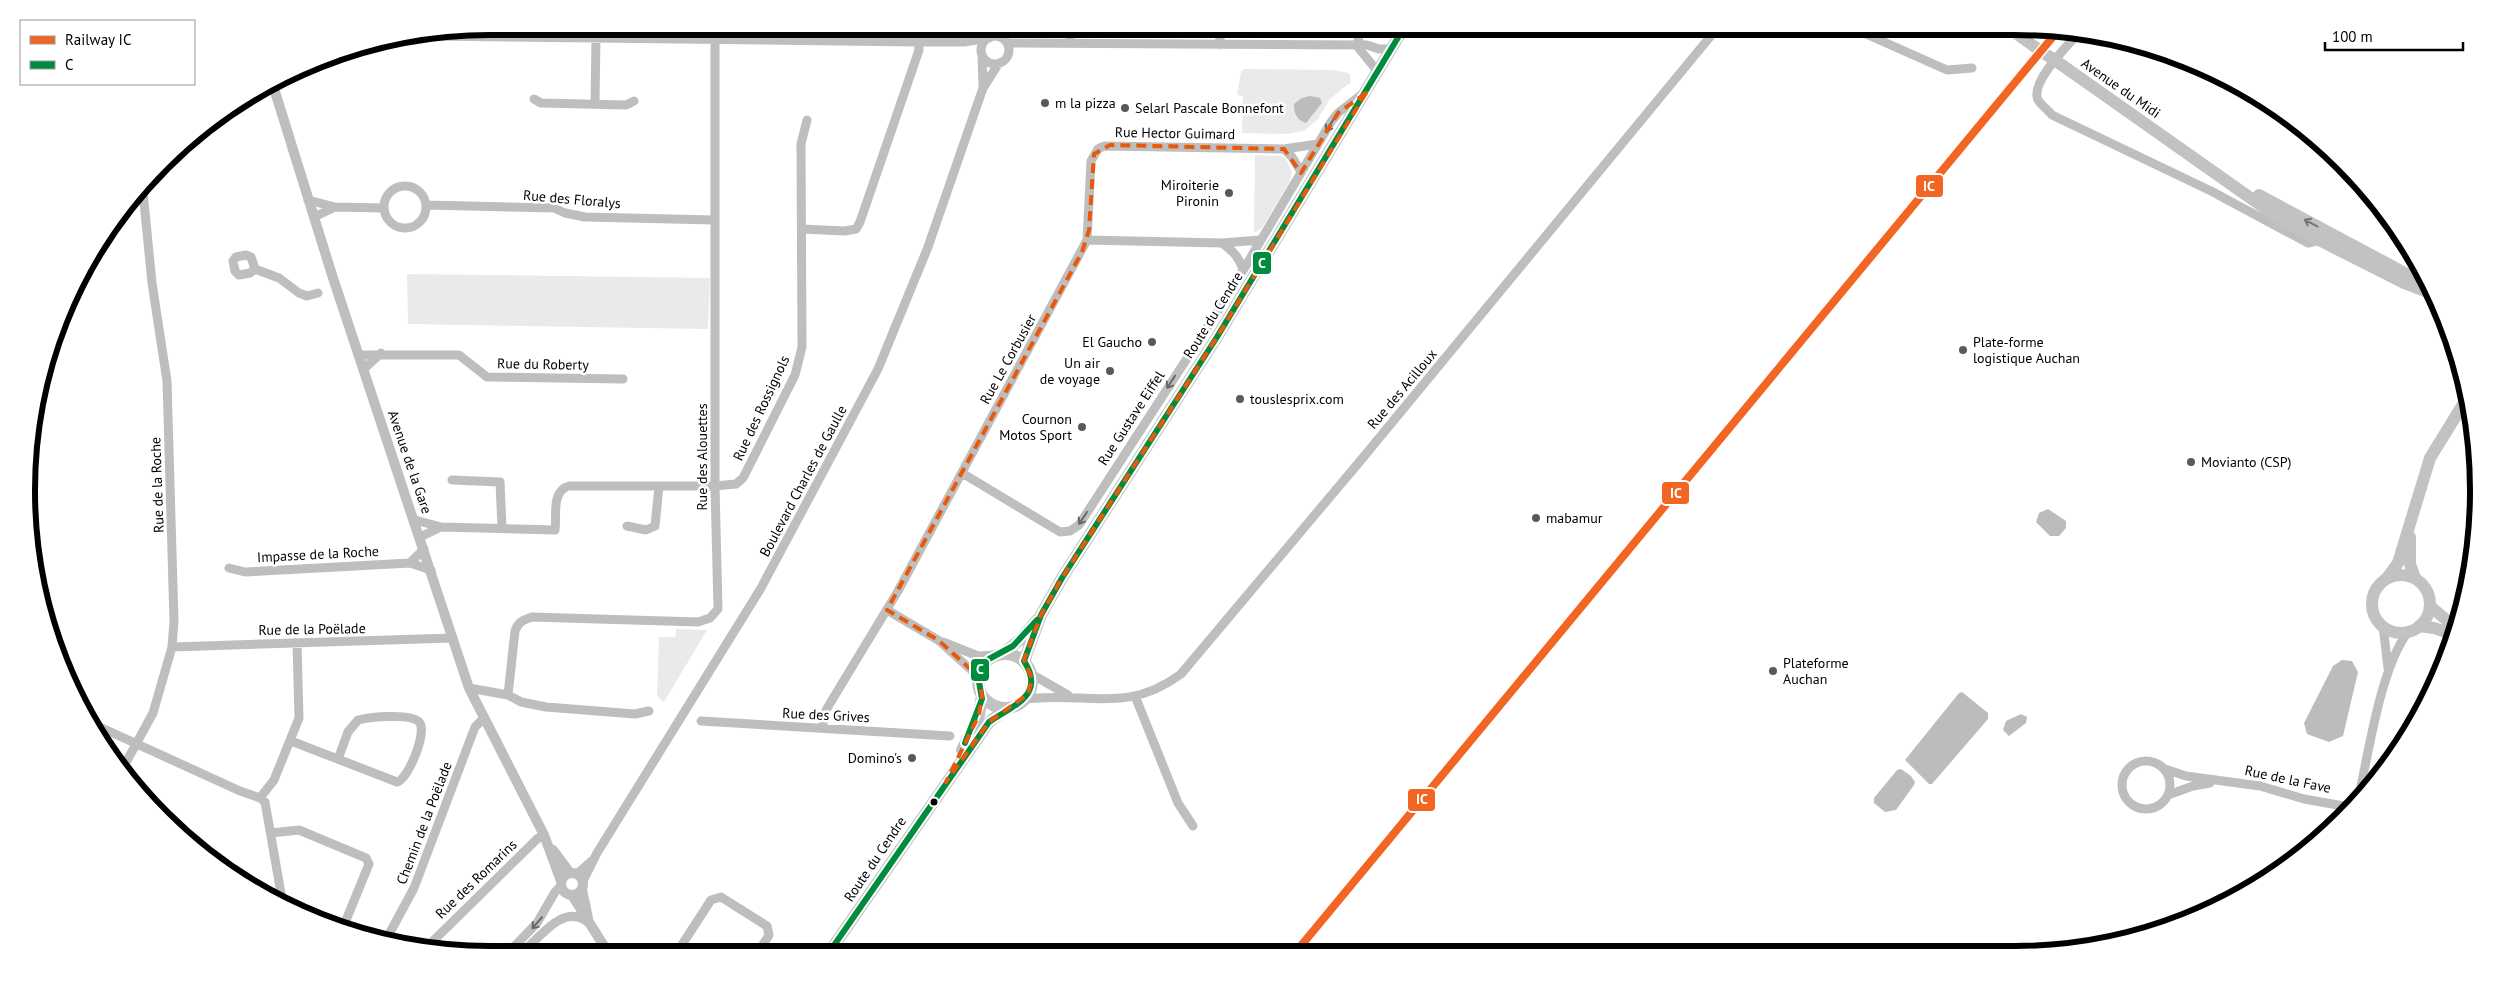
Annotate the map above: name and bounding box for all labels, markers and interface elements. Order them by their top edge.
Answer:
legend [20,20,195,85]
scale bar [2325,20,2462,52]
text: 100 m [2332,27,2373,46]
text: Railway IC [65,30,131,49]
street label: Avenue du Midi [2078,54,2164,122]
text: C [65,55,74,74]
place label: m la pizza [1055,94,1116,112]
marker: m la pizza [1039,97,1051,109]
place label: Selarl Pascale Bonnefont [1135,99,1284,117]
marker: Selarl Pascale Bonnefont [1119,102,1131,114]
one-way arrow [1325,117,1335,131]
street label: Rue Hector Guimard [1115,123,1235,143]
line badge: IC [1915,174,1944,198]
place label: Miroiterie Pironin [1161,176,1219,210]
text: IC [1923,177,1935,195]
street label: Rue des Floralys [522,186,622,212]
marker: Miroiterie Pironin [1223,187,1235,199]
one-way arrow [2304,218,2319,228]
line badge: C [1252,251,1272,275]
text: C [1258,254,1266,272]
street label: Route du Cendre [1179,268,1247,362]
street label: Rue Le Corbusier [976,311,1040,407]
place label: El Gaucho [1082,333,1142,351]
place label: Plate-forme logistique Auchan [1973,333,2080,367]
marker: El Gaucho [1146,336,1158,348]
marker: Plate-forme logistique Auchan [1957,344,1969,356]
street label: Rue des Acilloux [1363,345,1441,433]
street label: Rue des Rossignols [729,352,793,464]
street label: Rue du Roberty [497,354,589,374]
place label: Un air de voyage [1040,354,1100,388]
marker: Un air de voyage [1104,365,1116,377]
street label: Rue Gustave Eiffel [1094,367,1168,469]
one-way arrow [1166,375,1176,389]
place label: touslesprix.com [1250,390,1344,408]
marker: touslesprix.com [1234,393,1246,405]
street label: Boulevard Charles de Gaulle [755,402,851,560]
street label: Rue des Alouettes [693,403,711,511]
street label: Avenue de la Gare [384,408,436,516]
place label: Cournon Motos Sport [999,410,1072,444]
marker: Cournon Motos Sport [1076,421,1088,433]
street label: Rue de la Roche [146,437,168,533]
place label: Movianto (CSP) [2201,453,2292,471]
marker: Movianto (CSP) [2185,456,2197,468]
line badge: IC [1661,481,1690,505]
text: IC [1670,484,1682,502]
place label: mabamur [1546,509,1603,527]
one-way arrow [1078,511,1088,525]
marker: mabamur [1530,512,1542,524]
street label: Impasse de la Roche [257,542,379,566]
street label: Rue de la Poëlade [258,619,366,639]
place label: Plateforme Auchan [1783,654,1849,688]
line badge: C [970,658,990,682]
text: C [976,660,984,678]
marker: Plateforme Auchan [1767,665,1779,677]
street label: Rue des Grives [782,704,870,726]
place label: Domino's [848,749,902,767]
marker: Domino's [906,752,918,764]
street label: Chemin de la Poëlade [392,759,456,887]
street label: Rue de la Fave [2243,761,2333,797]
line badge: IC [1407,788,1436,812]
text: IC [1416,790,1428,808]
unlabelled marker [929,797,939,807]
street label: Route du Cendre [840,813,910,905]
street label: Rue des Romarins [431,835,521,922]
one-way arrow [531,916,542,929]

